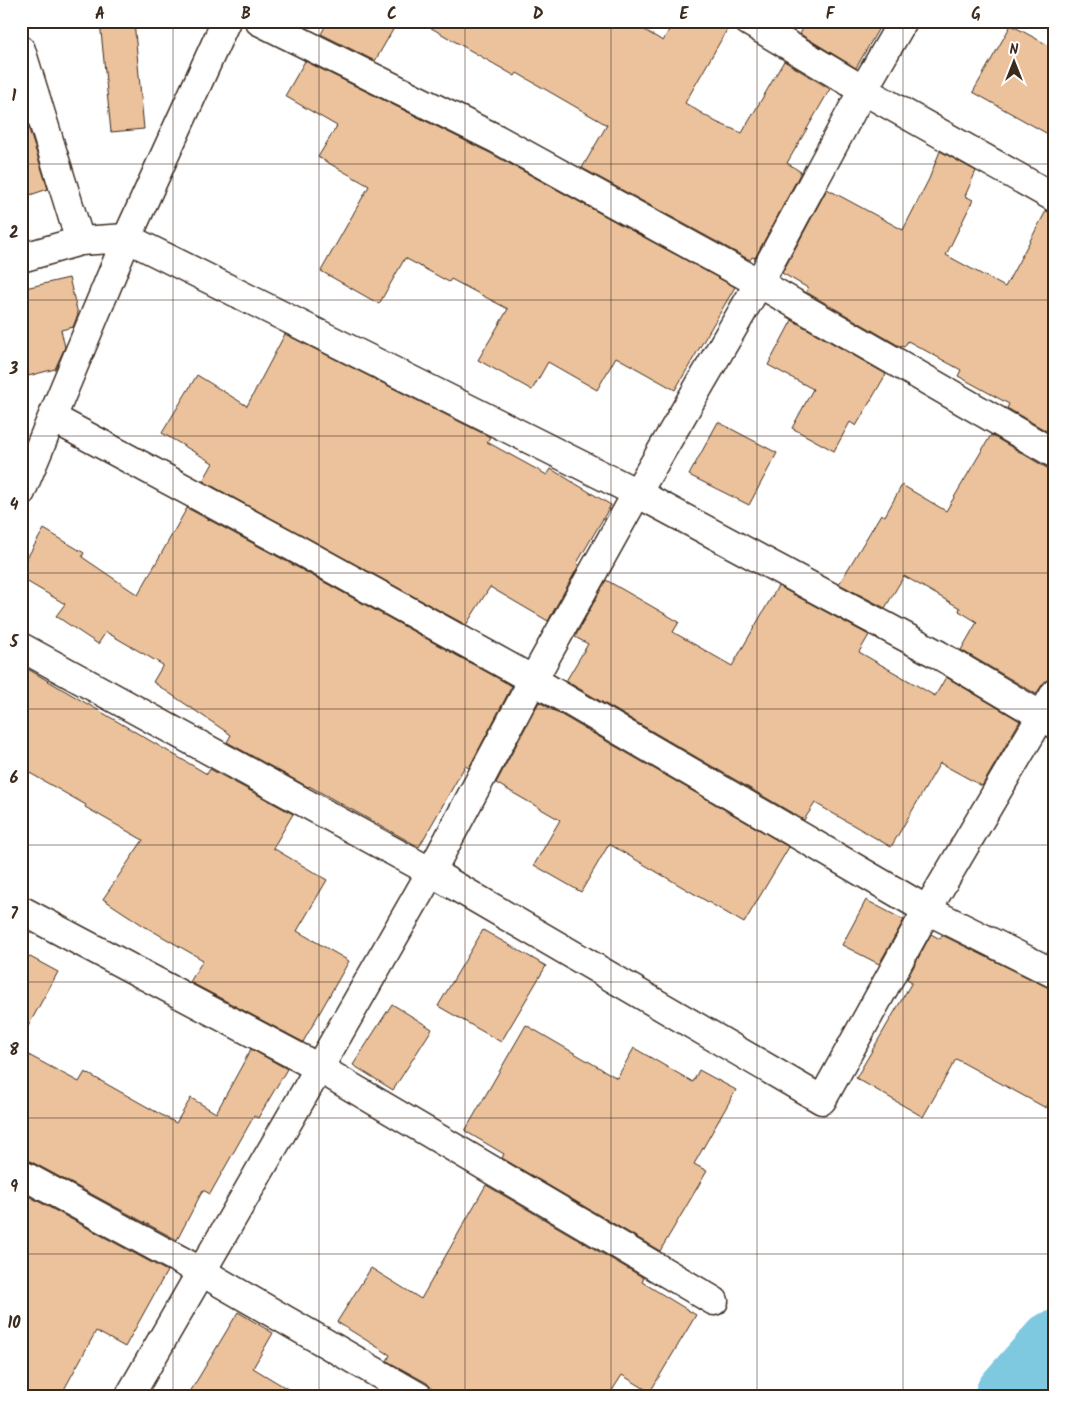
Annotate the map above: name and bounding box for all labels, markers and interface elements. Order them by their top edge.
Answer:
text: A [95,2,105,27]
text: B [241,2,251,27]
text: C [387,2,397,27]
text: D [533,2,544,27]
text: E [680,2,690,27]
text: F [826,2,836,27]
text: G [971,2,981,27]
north arrow [988,38,1038,88]
text: N [1010,39,1019,61]
text: 1 [12,84,17,109]
text: 2 [9,221,19,246]
text: 3 [9,357,19,382]
text: 4 [10,493,19,518]
text: 5 [9,630,20,655]
text: 6 [10,766,19,791]
text: 7 [10,902,18,927]
text: 8 [9,1038,19,1063]
text: 9 [10,1175,18,1200]
text: 10 [7,1311,21,1336]

